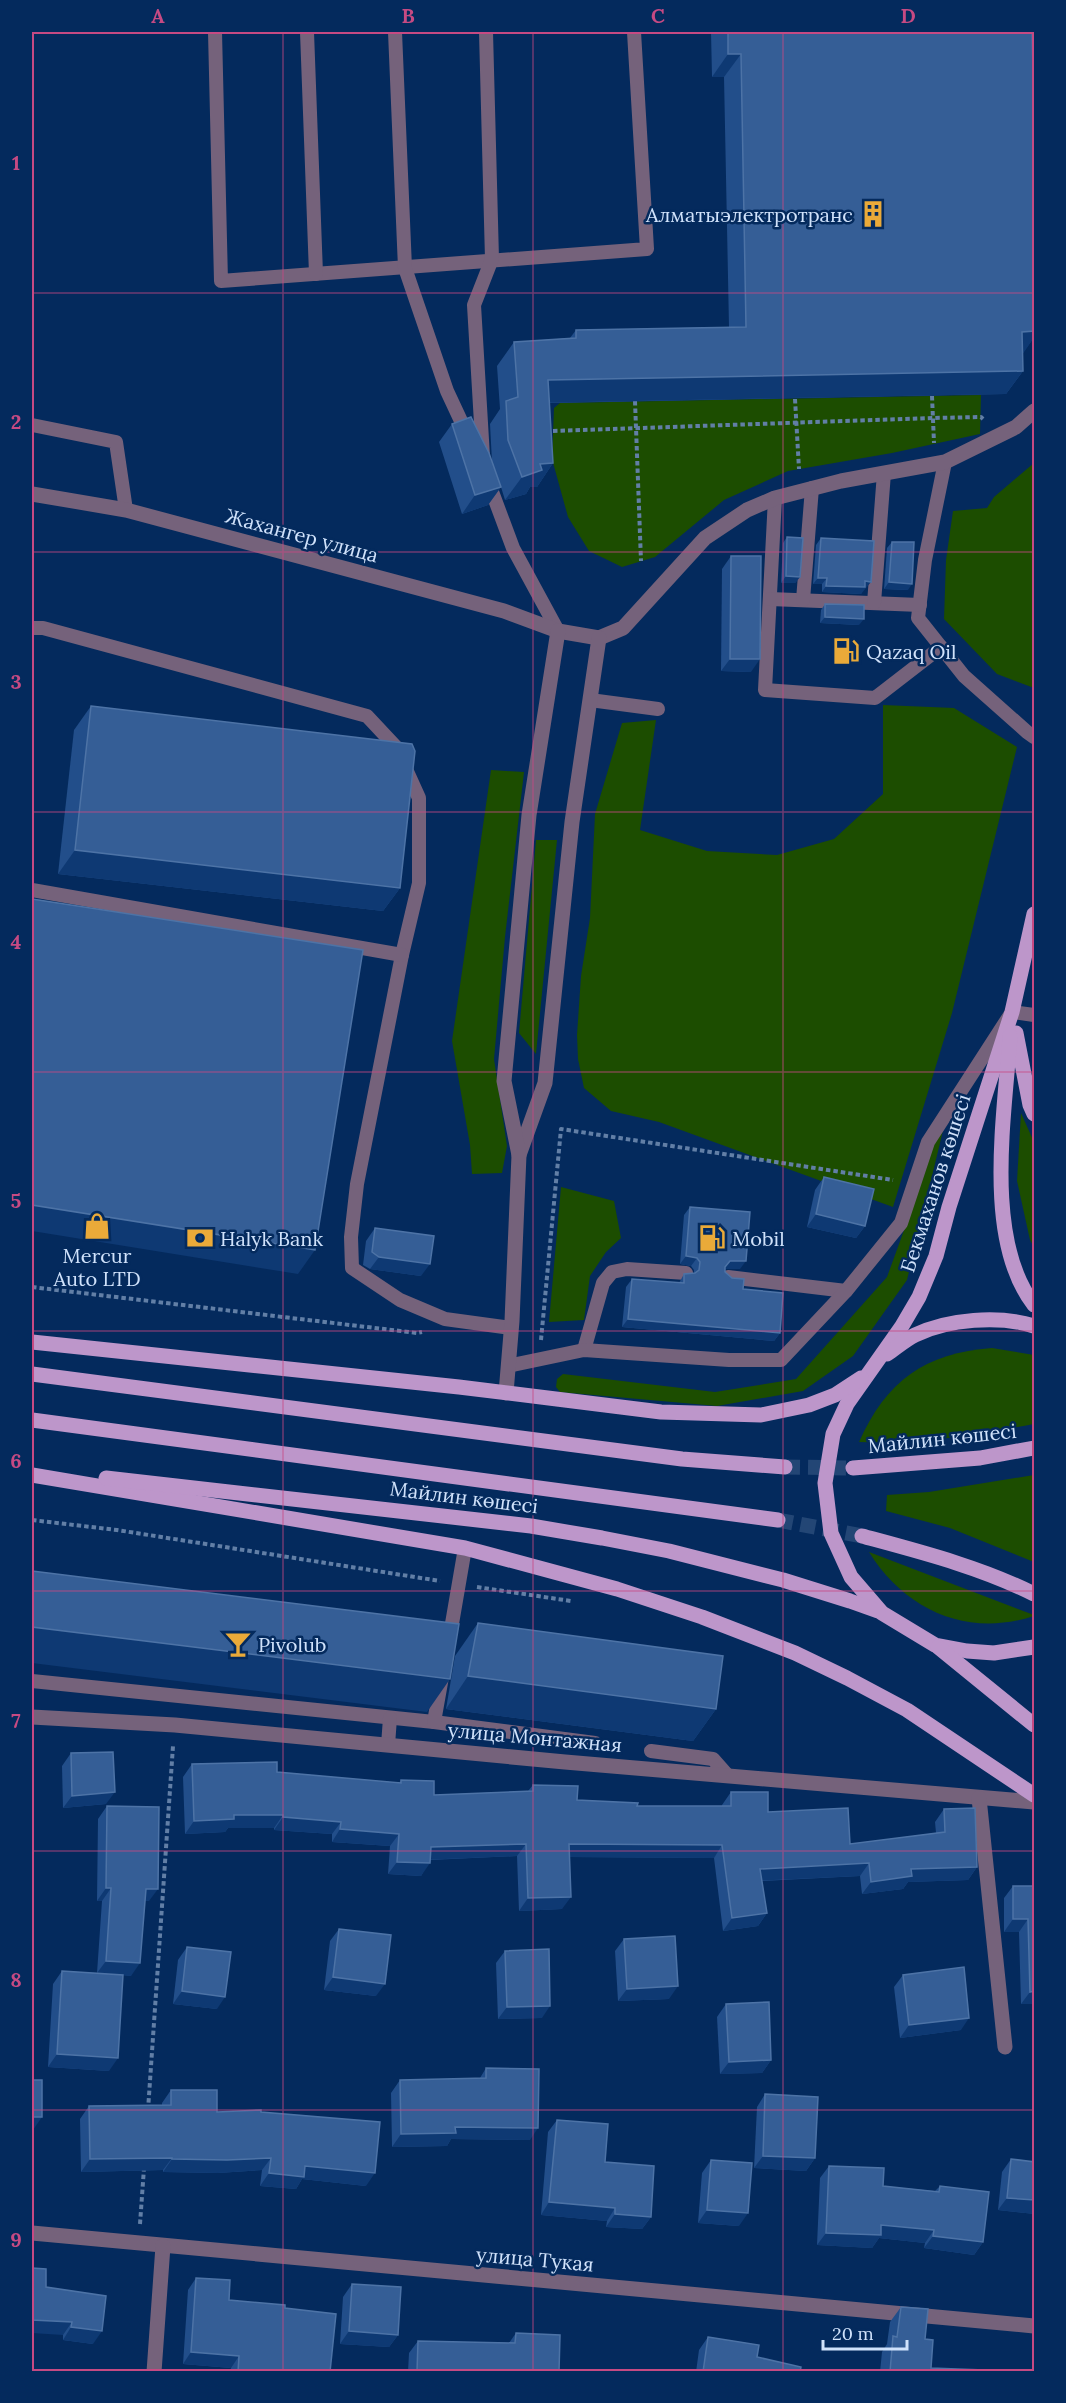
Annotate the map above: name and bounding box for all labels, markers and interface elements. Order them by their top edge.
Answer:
text: A [151,3,165,28]
text: B [401,3,415,28]
text: C [651,3,665,28]
text: D [900,3,916,28]
text: 1 [12,150,20,175]
building icon: Алматыэлектротранс [858,199,888,229]
place label: Алматыэлектротранс [645,202,853,227]
text: 2 [11,409,21,434]
street label: Жахангер улица [223,503,381,567]
fuel station icon: Qazaq Oil [831,636,861,666]
place label: Qazaq Oil [866,639,956,664]
text: 3 [10,669,22,694]
text: 4 [11,929,22,954]
street label: Бекмаханов көшесі [894,1091,976,1275]
text: 5 [11,1188,22,1213]
shop icon: Mercur Auto LTD [82,1211,112,1241]
bank icon: Halyk Bank [185,1223,215,1253]
fuel station icon: Mobil [697,1223,727,1253]
place label: Halyk Bank [220,1226,323,1251]
place label: Mobil [732,1226,785,1251]
place label: Mercur Auto LTD [52,1243,141,1291]
street label: Майлин көшесі [867,1418,1017,1458]
text: 6 [10,1448,22,1473]
street label: Майлин көшесі [388,1476,540,1518]
bar icon: Pivolub [223,1629,253,1659]
place label: Pivolub [258,1632,326,1657]
text: 7 [11,1708,21,1733]
street label: улица Монтажная [447,1717,623,1757]
text: 8 [10,1967,22,1992]
text: 9 [10,2227,22,2252]
street label: улица Тукая [475,2241,595,2277]
scale bar [823,2313,907,2351]
text: 20 m [832,2322,874,2345]

